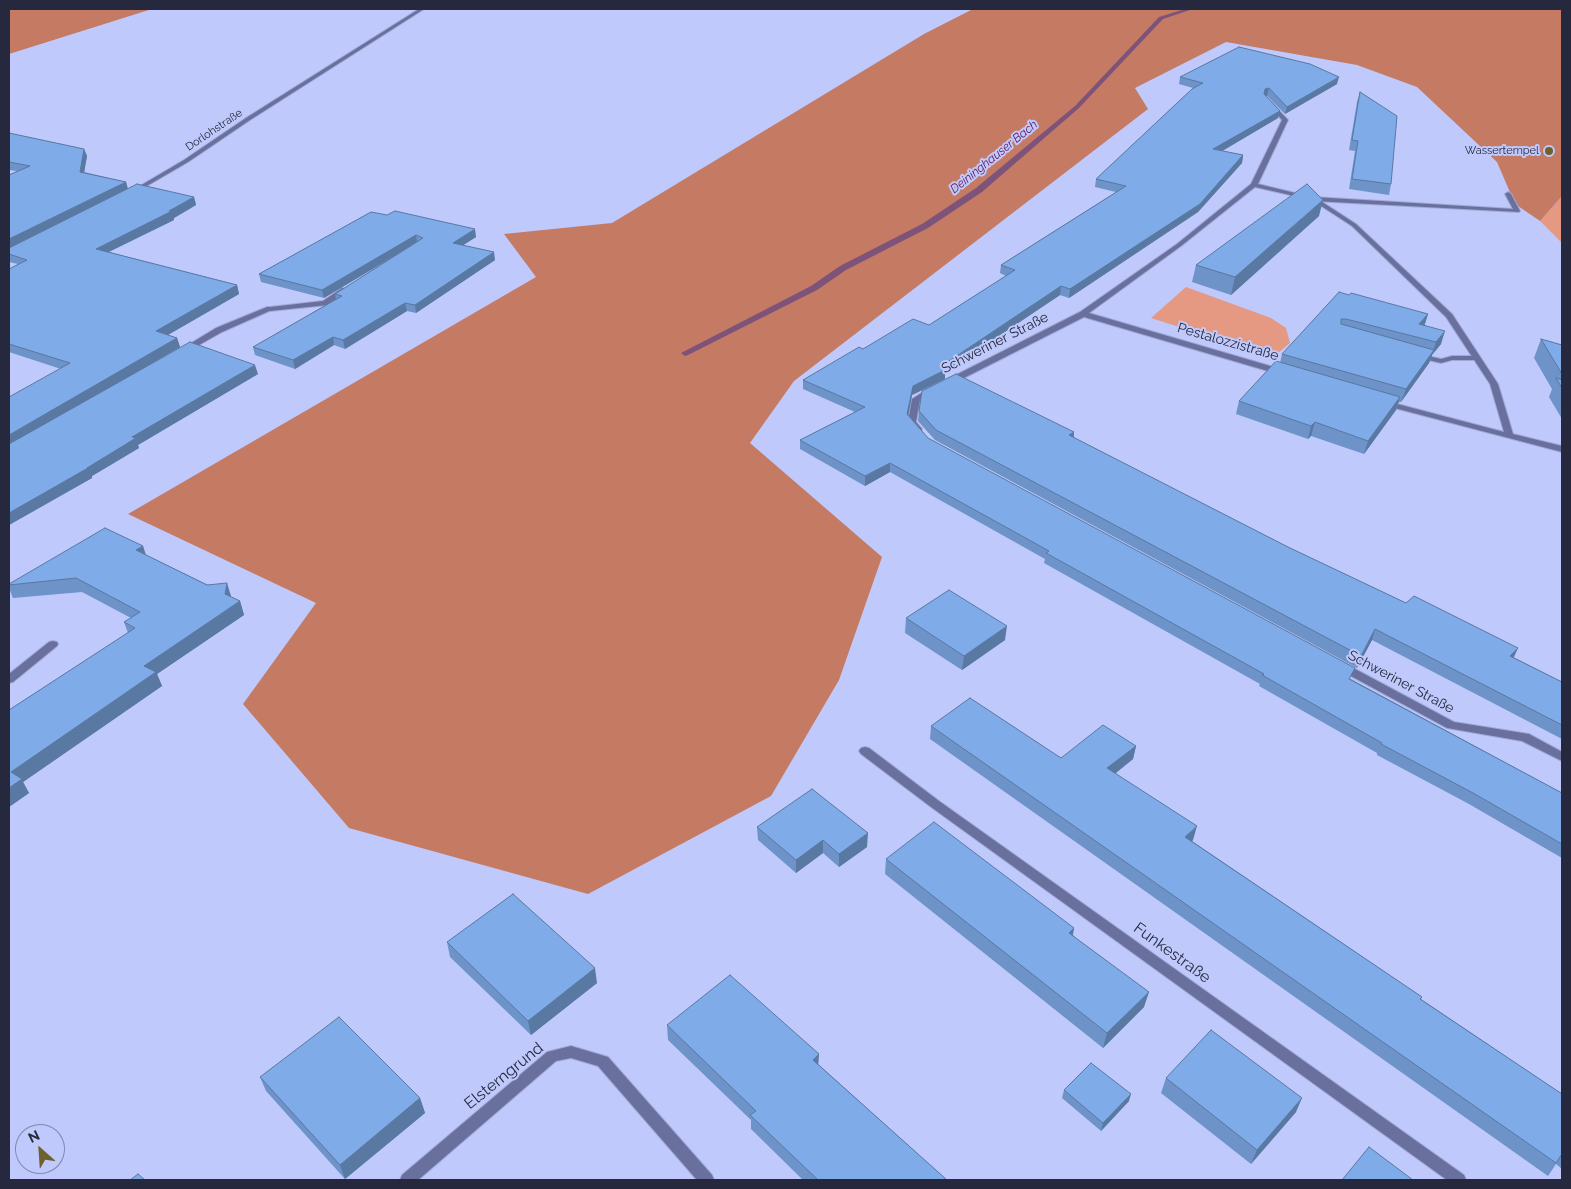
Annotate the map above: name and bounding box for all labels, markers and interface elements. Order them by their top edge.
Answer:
street label: Dorlohstraße [183,106,245,154]
water label: Deininghauser Bach [947,117,1041,197]
place label: Wassertempel [1465,144,1539,158]
marker: Wassertempel [1543,145,1555,157]
street label: Schweriner Straße [939,309,1051,377]
street label: Pestalozzistraße [1175,320,1281,364]
street label: Schweriner Straße [1345,647,1457,717]
street label: Funkestraße [1130,919,1214,987]
street label: Elsterngrund [461,1038,547,1114]
north arrow [15,1124,65,1174]
text: N [26,1127,42,1146]

